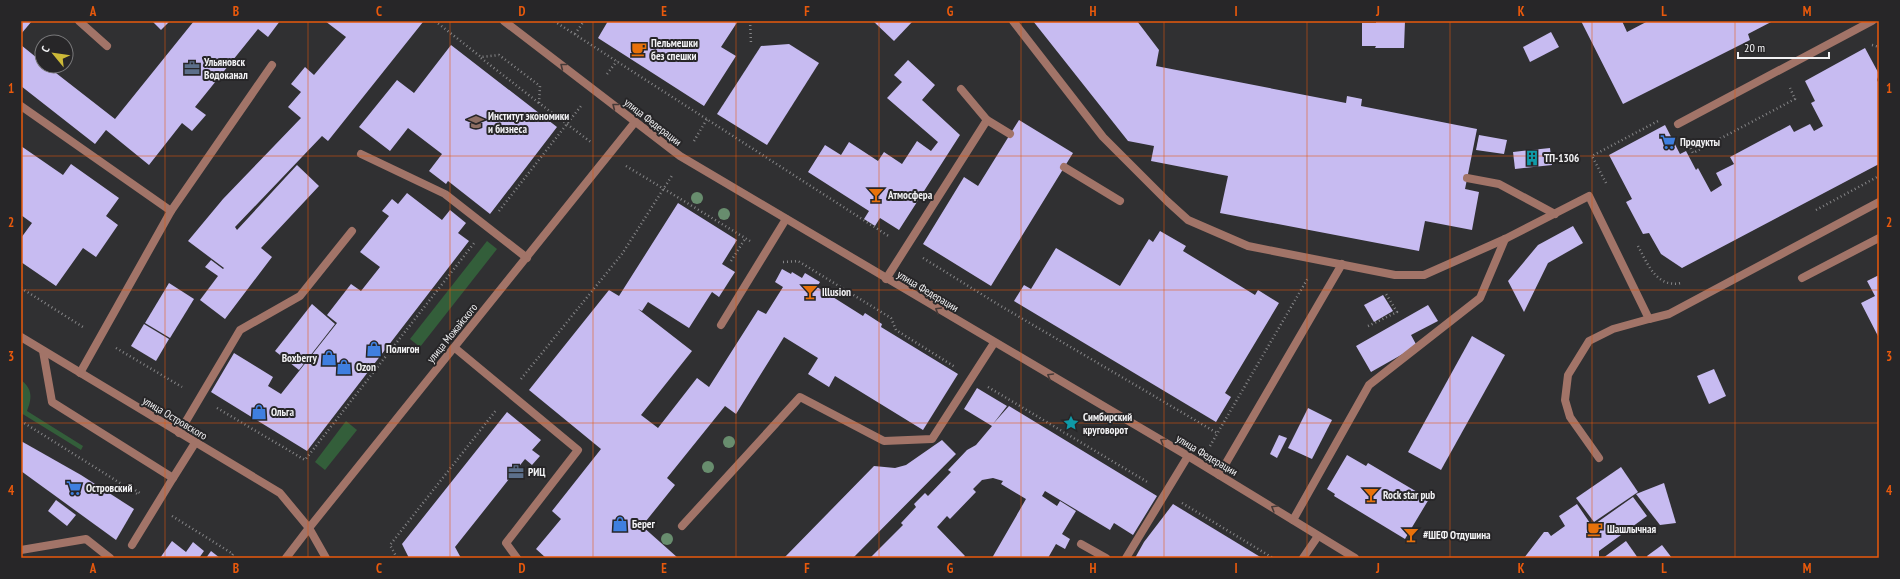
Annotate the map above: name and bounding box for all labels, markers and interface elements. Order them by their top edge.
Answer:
text: A [89,3,97,20]
text: B [233,3,239,20]
text: C [376,3,382,20]
text: D [519,3,526,20]
text: E [661,3,667,20]
text: F [804,3,810,20]
text: G [947,3,954,20]
text: H [1090,3,1097,20]
text: I [1234,3,1238,20]
text: J [1375,3,1380,20]
text: K [1518,3,1525,20]
text: L [1661,3,1667,20]
text: M [1803,3,1812,20]
north arrow [34,34,74,74]
scale bar [1738,34,1829,60]
place label: Пельмешки без спешки [651,36,698,63]
cafe icon: Пельмешки без спешки [630,40,648,58]
text: 20 m [1744,40,1765,55]
text: С [38,44,53,55]
place label: Ульяновск Водоканал [203,55,248,82]
office icon: Ульяновск Водоканал [183,59,201,77]
one-way arrow [561,64,568,71]
text: 1 [8,80,14,97]
text: 1 [1886,80,1892,97]
street label: улица Федерации [621,95,685,149]
one-way arrow [612,104,619,111]
place label: Институт экономики и бизнеса [488,109,569,136]
school or university icon: Институт экономики и бизнеса [467,113,485,131]
supermarket icon: Продукты [1659,133,1677,151]
place label: Продукты [1680,135,1721,149]
building icon: ТП-1306 [1523,149,1541,167]
place label: ТП-1306 [1544,151,1579,165]
bar icon: Атмосфера [867,186,885,204]
place label: Атмосфера [887,188,933,202]
text: 2 [8,214,14,231]
text: 2 [1886,214,1892,231]
street label: улица Федерации [895,267,961,315]
bar icon: Illusion [801,283,819,301]
place label: Illusion [822,285,851,299]
street label: улица Можайского [424,300,480,366]
one-way arrow [935,307,942,314]
shop icon: Полигон [365,340,383,358]
place label: Полигон [386,342,420,356]
text: 3 [8,348,14,365]
text: 3 [1886,348,1892,365]
shop icon: Boxberry [320,349,338,367]
place label: Boxberry [282,351,318,365]
shop icon: Ozon [335,358,353,376]
place label: Ozon [356,360,376,374]
one-way arrow [1047,373,1054,380]
street label: улица Островского [140,393,210,443]
shop icon: Ольга [250,403,268,421]
place label: Ольга [271,405,294,419]
place label: Симбирский круговорот [1083,410,1132,437]
place icon: Симбирский круговорот [1062,414,1080,432]
street label: улица Федерации [1174,431,1240,479]
one-way arrow [1160,439,1167,446]
office icon: РИЦ [507,463,525,481]
place label: РИЦ [528,465,546,479]
supermarket icon: Островский [65,479,83,497]
place label: Островский [86,481,132,495]
text: 4 [8,482,15,499]
text: 4 [1886,482,1893,499]
bar icon: Rock star pub [1362,486,1380,504]
place label: Rock star pub [1383,488,1435,502]
one-way arrow [1271,506,1278,513]
shop icon: Берег [611,515,629,533]
place label: Берег [632,517,656,531]
cafe icon: Шашлычная [1586,520,1604,538]
place label: Шашлычная [1607,522,1657,536]
bar icon: #ШЕФ Отдушина [1402,526,1420,544]
place label: #ШЕФ Отдушина [1423,528,1491,542]
text: A [89,560,97,577]
text: B [233,560,239,577]
text: C [376,560,382,577]
text: D [519,560,526,577]
text: E [661,560,667,577]
text: F [804,560,810,577]
text: G [947,560,954,577]
text: H [1090,560,1097,577]
text: I [1234,560,1238,577]
text: J [1375,560,1380,577]
text: K [1518,560,1525,577]
text: L [1661,560,1667,577]
text: M [1803,560,1812,577]

